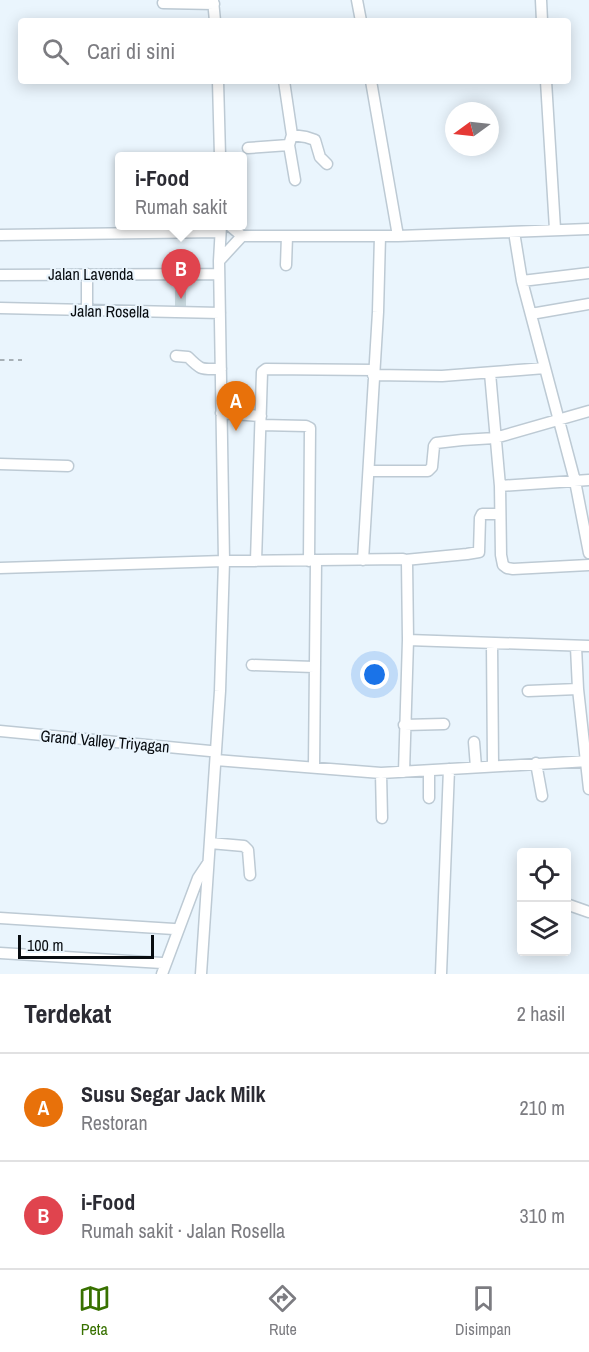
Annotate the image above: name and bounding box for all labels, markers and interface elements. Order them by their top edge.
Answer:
search box [18,18,571,84]
icon: search [39,35,72,68]
text: Cari di sini [87,36,175,66]
north arrow [445,102,499,156]
popup [115,152,247,230]
text: i-Food [135,163,189,193]
text: Rumah sakit [135,193,227,220]
pin: B [162,250,201,299]
street label: Jalan Lavenda [48,263,134,285]
street label: Jalan Rosella [70,299,150,323]
pin: A [216,382,256,431]
your location [360,660,389,689]
street label: Grand Valley Triyagan [39,724,171,758]
map controls [517,848,571,956]
button: locate [517,848,571,902]
button: layers [517,902,571,956]
scale bar [18,932,154,960]
text: 100 m [27,934,63,956]
text: Terdekat [24,996,111,1031]
text: 2 hasil [517,1000,565,1027]
text: Susu Segar Jack Milk [81,1079,266,1109]
text: A [38,1094,49,1121]
text: 210 m [519,1094,565,1121]
text: Restoran [81,1109,148,1136]
text: i-Food [81,1187,135,1217]
text: B [38,1202,49,1229]
text: 310 m [519,1202,565,1229]
text: Rumah sakit · Jalan Rosella [81,1217,285,1244]
tab: Peta [78,1282,111,1340]
tab: Rute [266,1282,299,1340]
tab: Disimpan [455,1282,511,1340]

